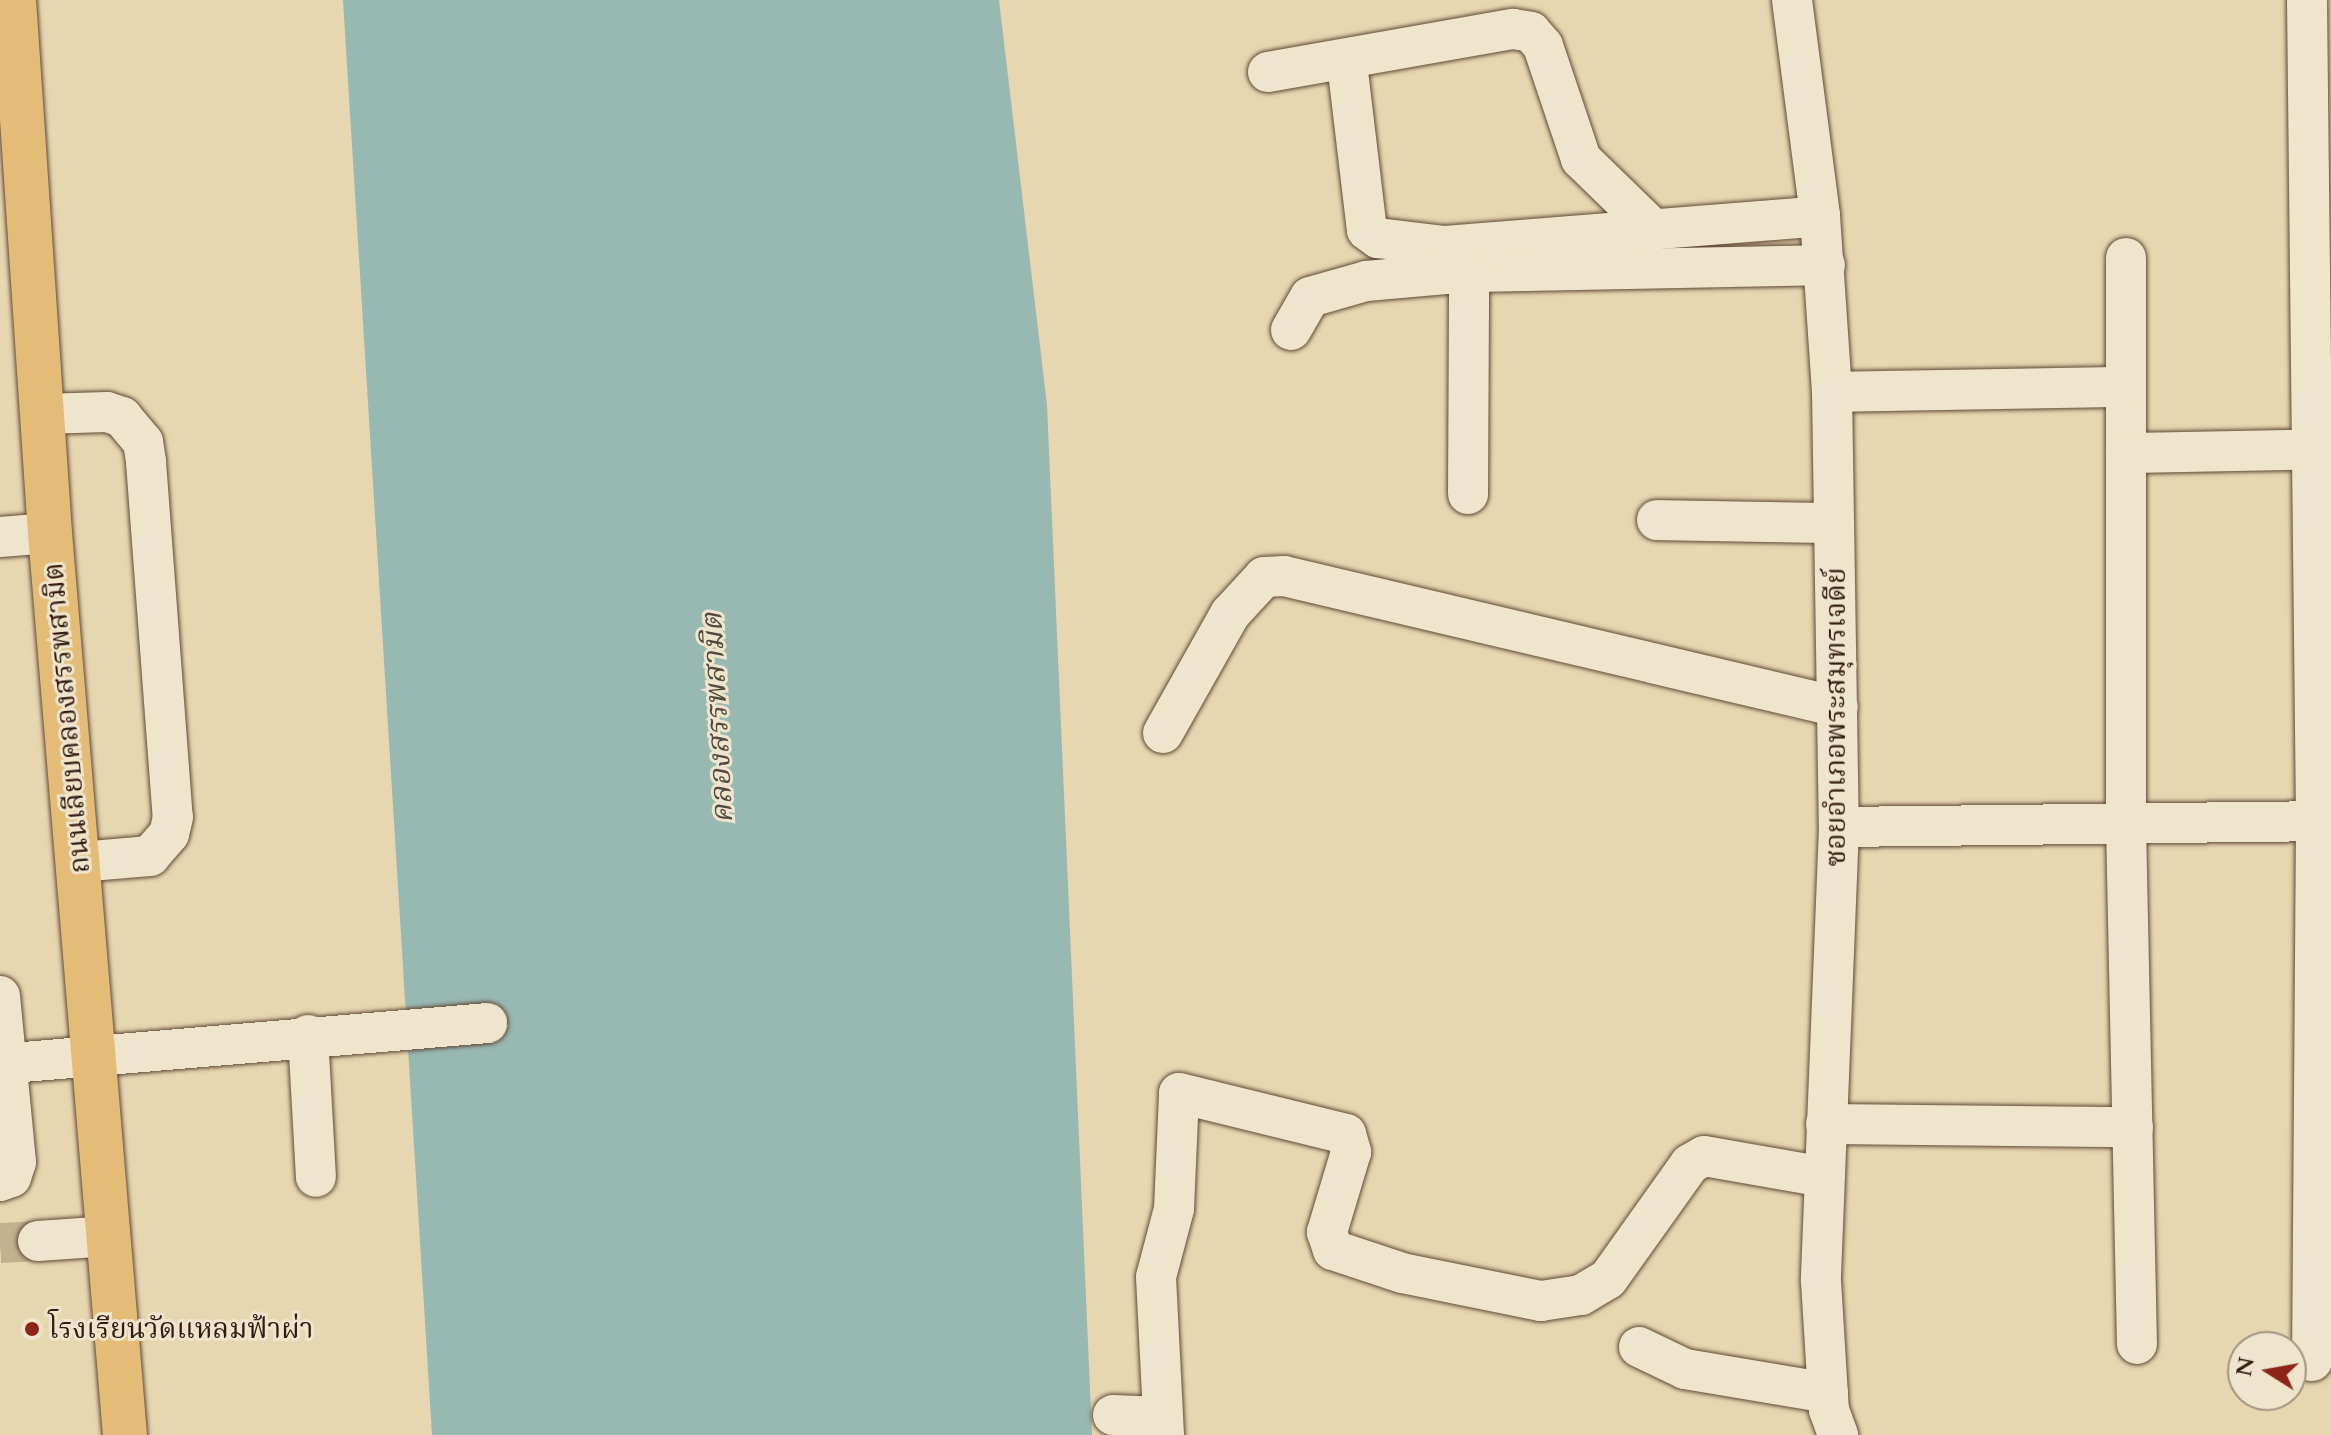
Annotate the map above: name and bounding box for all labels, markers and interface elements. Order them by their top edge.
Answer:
street label: ถนนเลียบคลองสรรพสามิต [37,561,97,875]
street label: ซอยอำเภอพระสมุทรเจดีย์ [1819,567,1853,867]
water label: คลองสรรพสามิต [694,612,742,824]
place label: โรงเรียนวัดแหลมฟ้าผ่า [48,1312,313,1346]
marker: โรงเรียนวัดแหลมฟ้าผ่า [23,1320,41,1338]
north arrow [2227,1331,2307,1411]
text: N [2229,1355,2262,1379]

